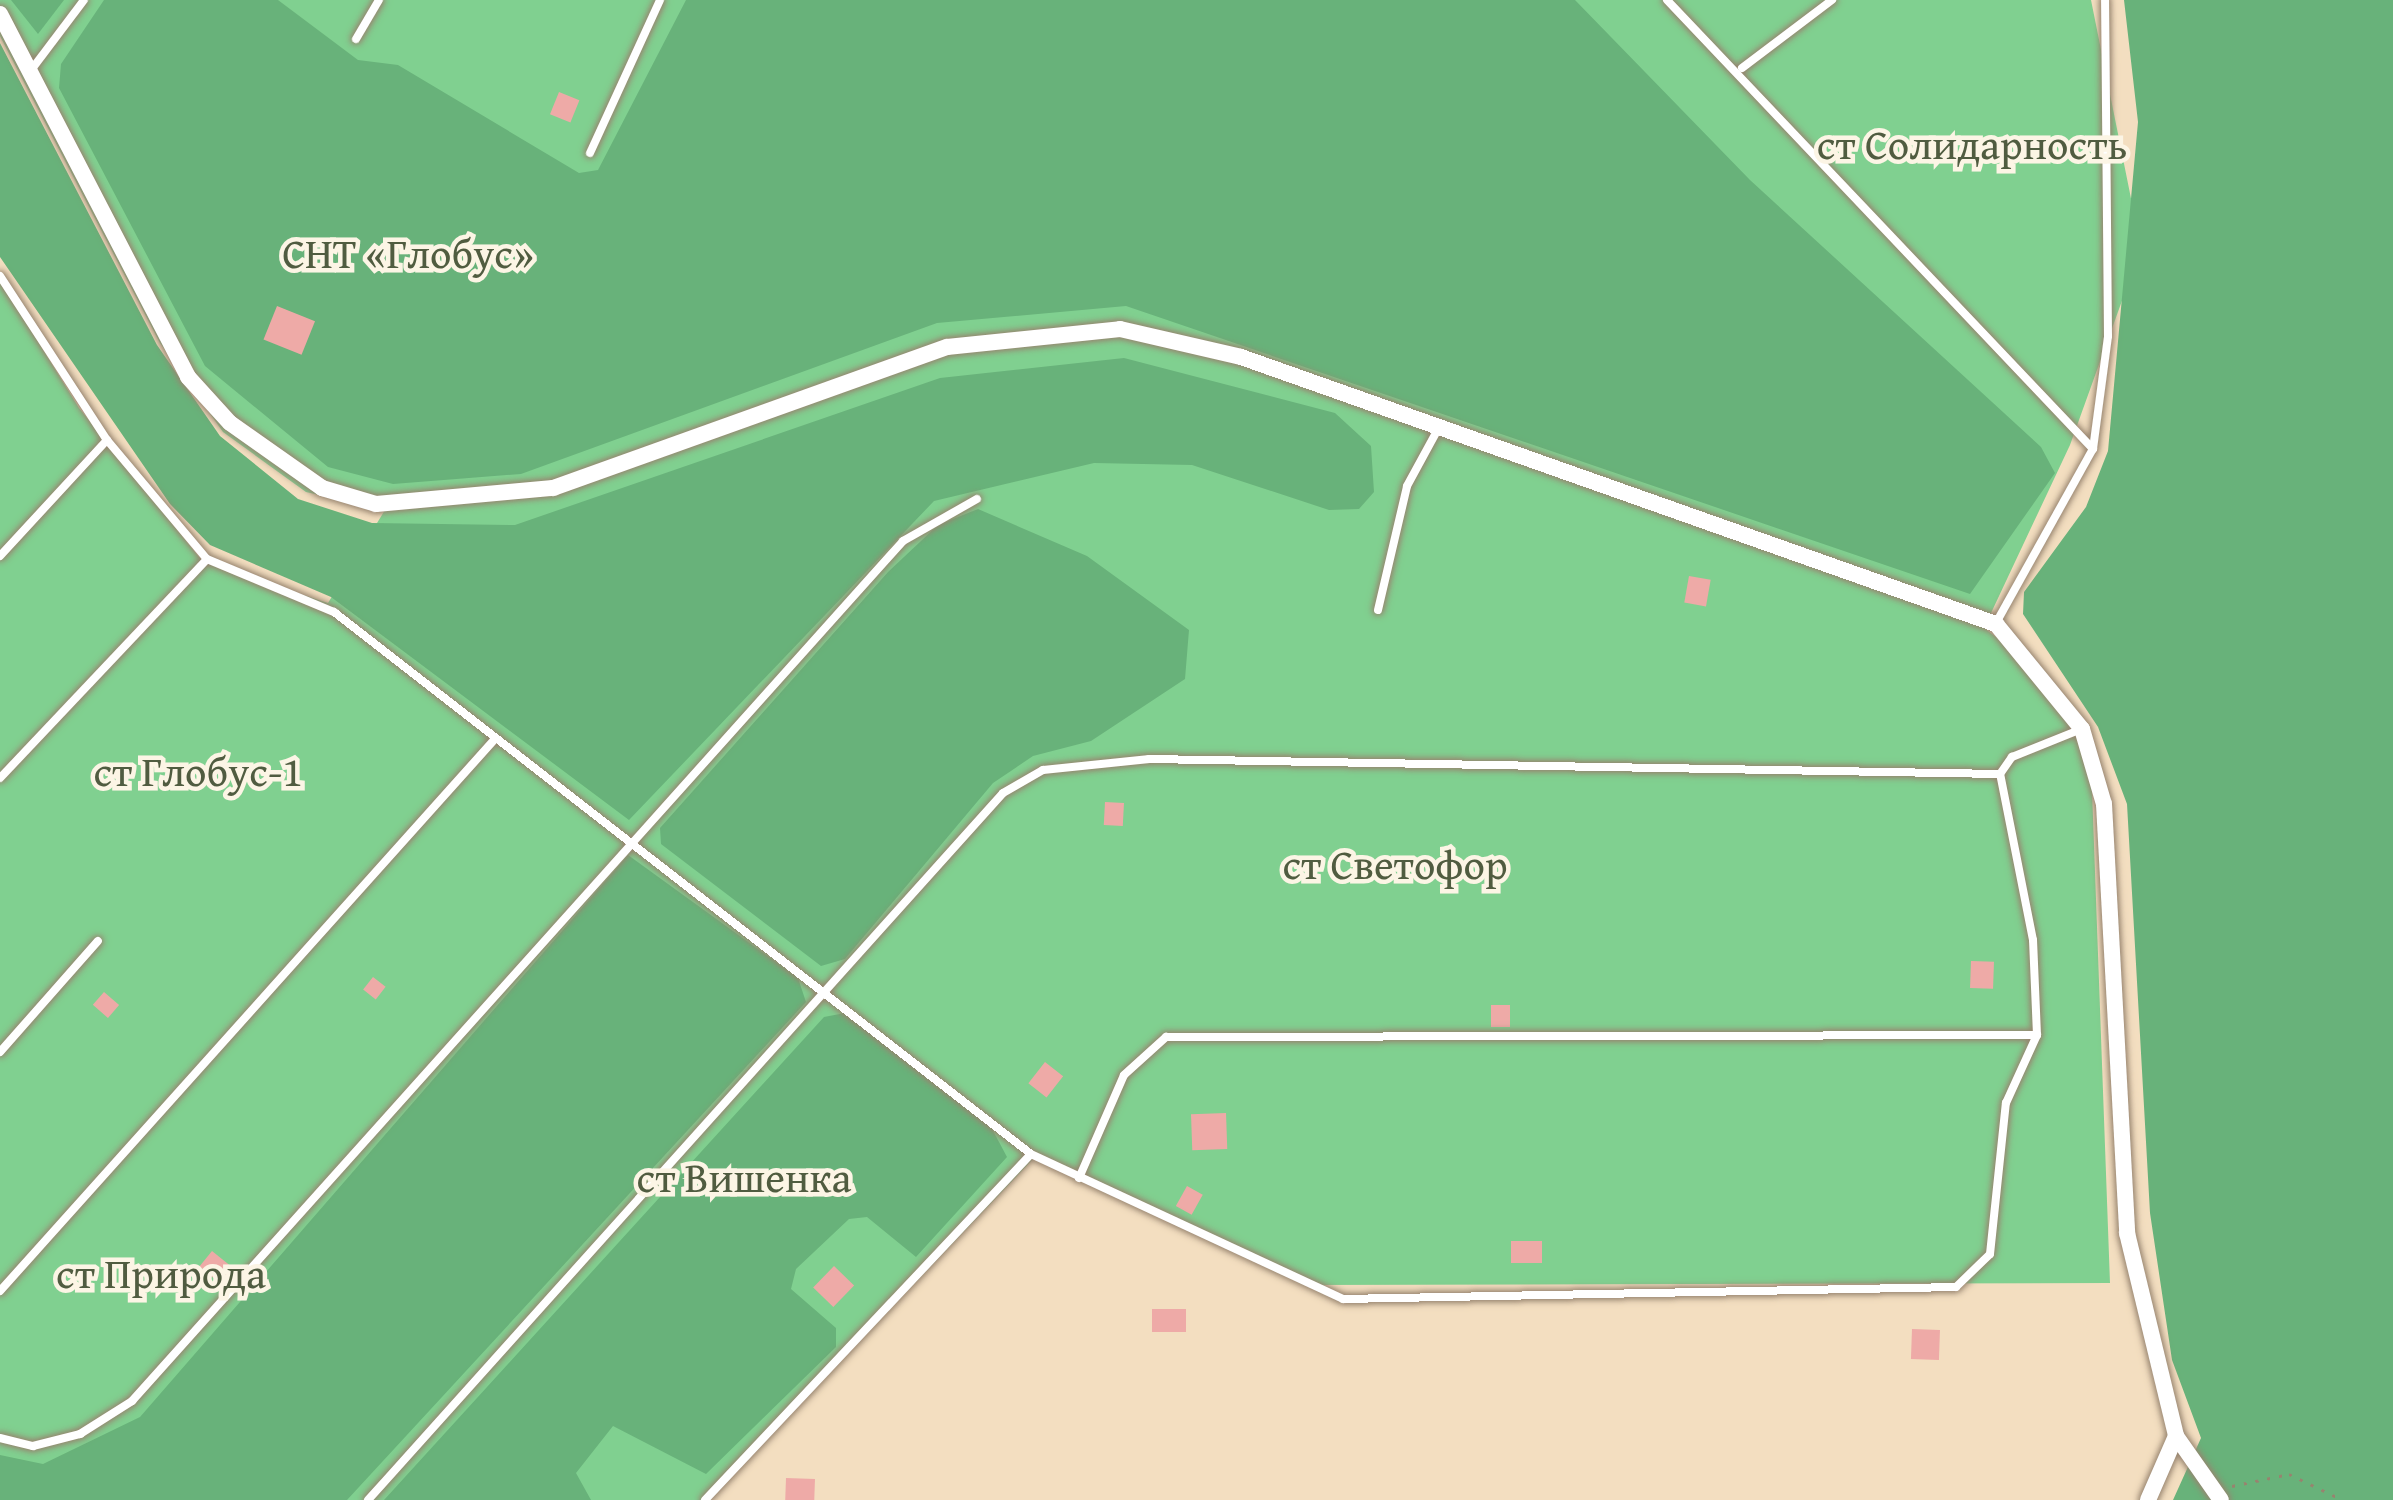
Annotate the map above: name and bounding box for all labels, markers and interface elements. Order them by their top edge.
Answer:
park label: ст Солидарность [1817,119,2127,169]
park label: СНТ «Глобус» [282,228,534,278]
park label: ст Глобус-1 [93,746,303,796]
park label: ст Светофор [1282,839,1508,889]
park label: ст Вишенка [637,1152,851,1202]
park label: ст Природа [56,1248,266,1298]

